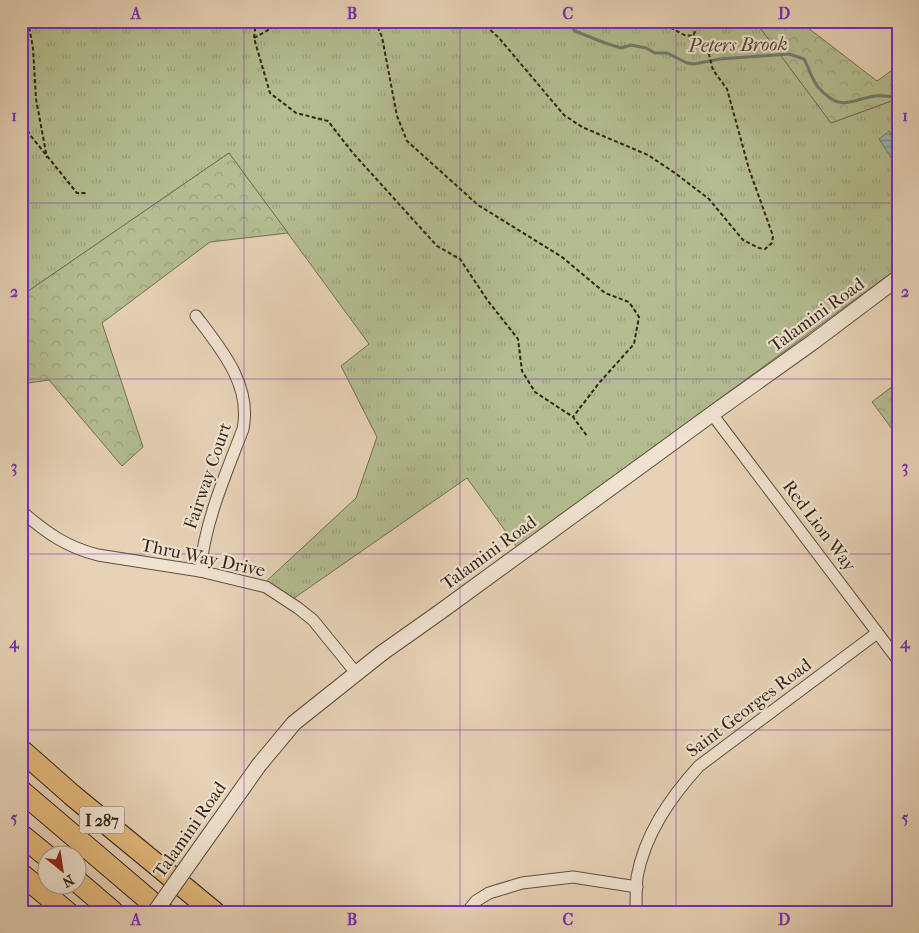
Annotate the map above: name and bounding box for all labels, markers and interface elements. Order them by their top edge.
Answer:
text: A [130,4,142,23]
text: B [347,4,357,23]
text: C [563,4,574,23]
text: D [778,4,790,23]
water label: Peters Brook [687,33,788,57]
text: 1 [11,106,17,125]
text: 1 [902,106,908,125]
street label: Talamini Road [765,273,869,356]
text: 2 [10,282,18,301]
text: 2 [901,282,909,301]
street label: Fairway Court [180,420,236,532]
text: 3 [11,457,17,477]
text: 3 [902,457,908,477]
street label: Red Lion Way [778,476,861,577]
street label: Talamini Road [437,511,541,594]
street label: Thru Way Drive [139,535,267,581]
text: 4 [8,633,20,653]
text: 4 [899,633,911,653]
street label: Saint Georges Road [682,654,816,762]
street label: Talamini Road [149,778,231,882]
road number: I 287 [80,806,124,834]
text: 5 [11,808,18,827]
text: 5 [902,808,909,827]
north arrow [38,846,88,896]
text: N [59,871,77,891]
text: A [130,910,142,929]
text: B [347,910,357,929]
text: C [563,910,574,929]
text: D [778,910,790,929]

